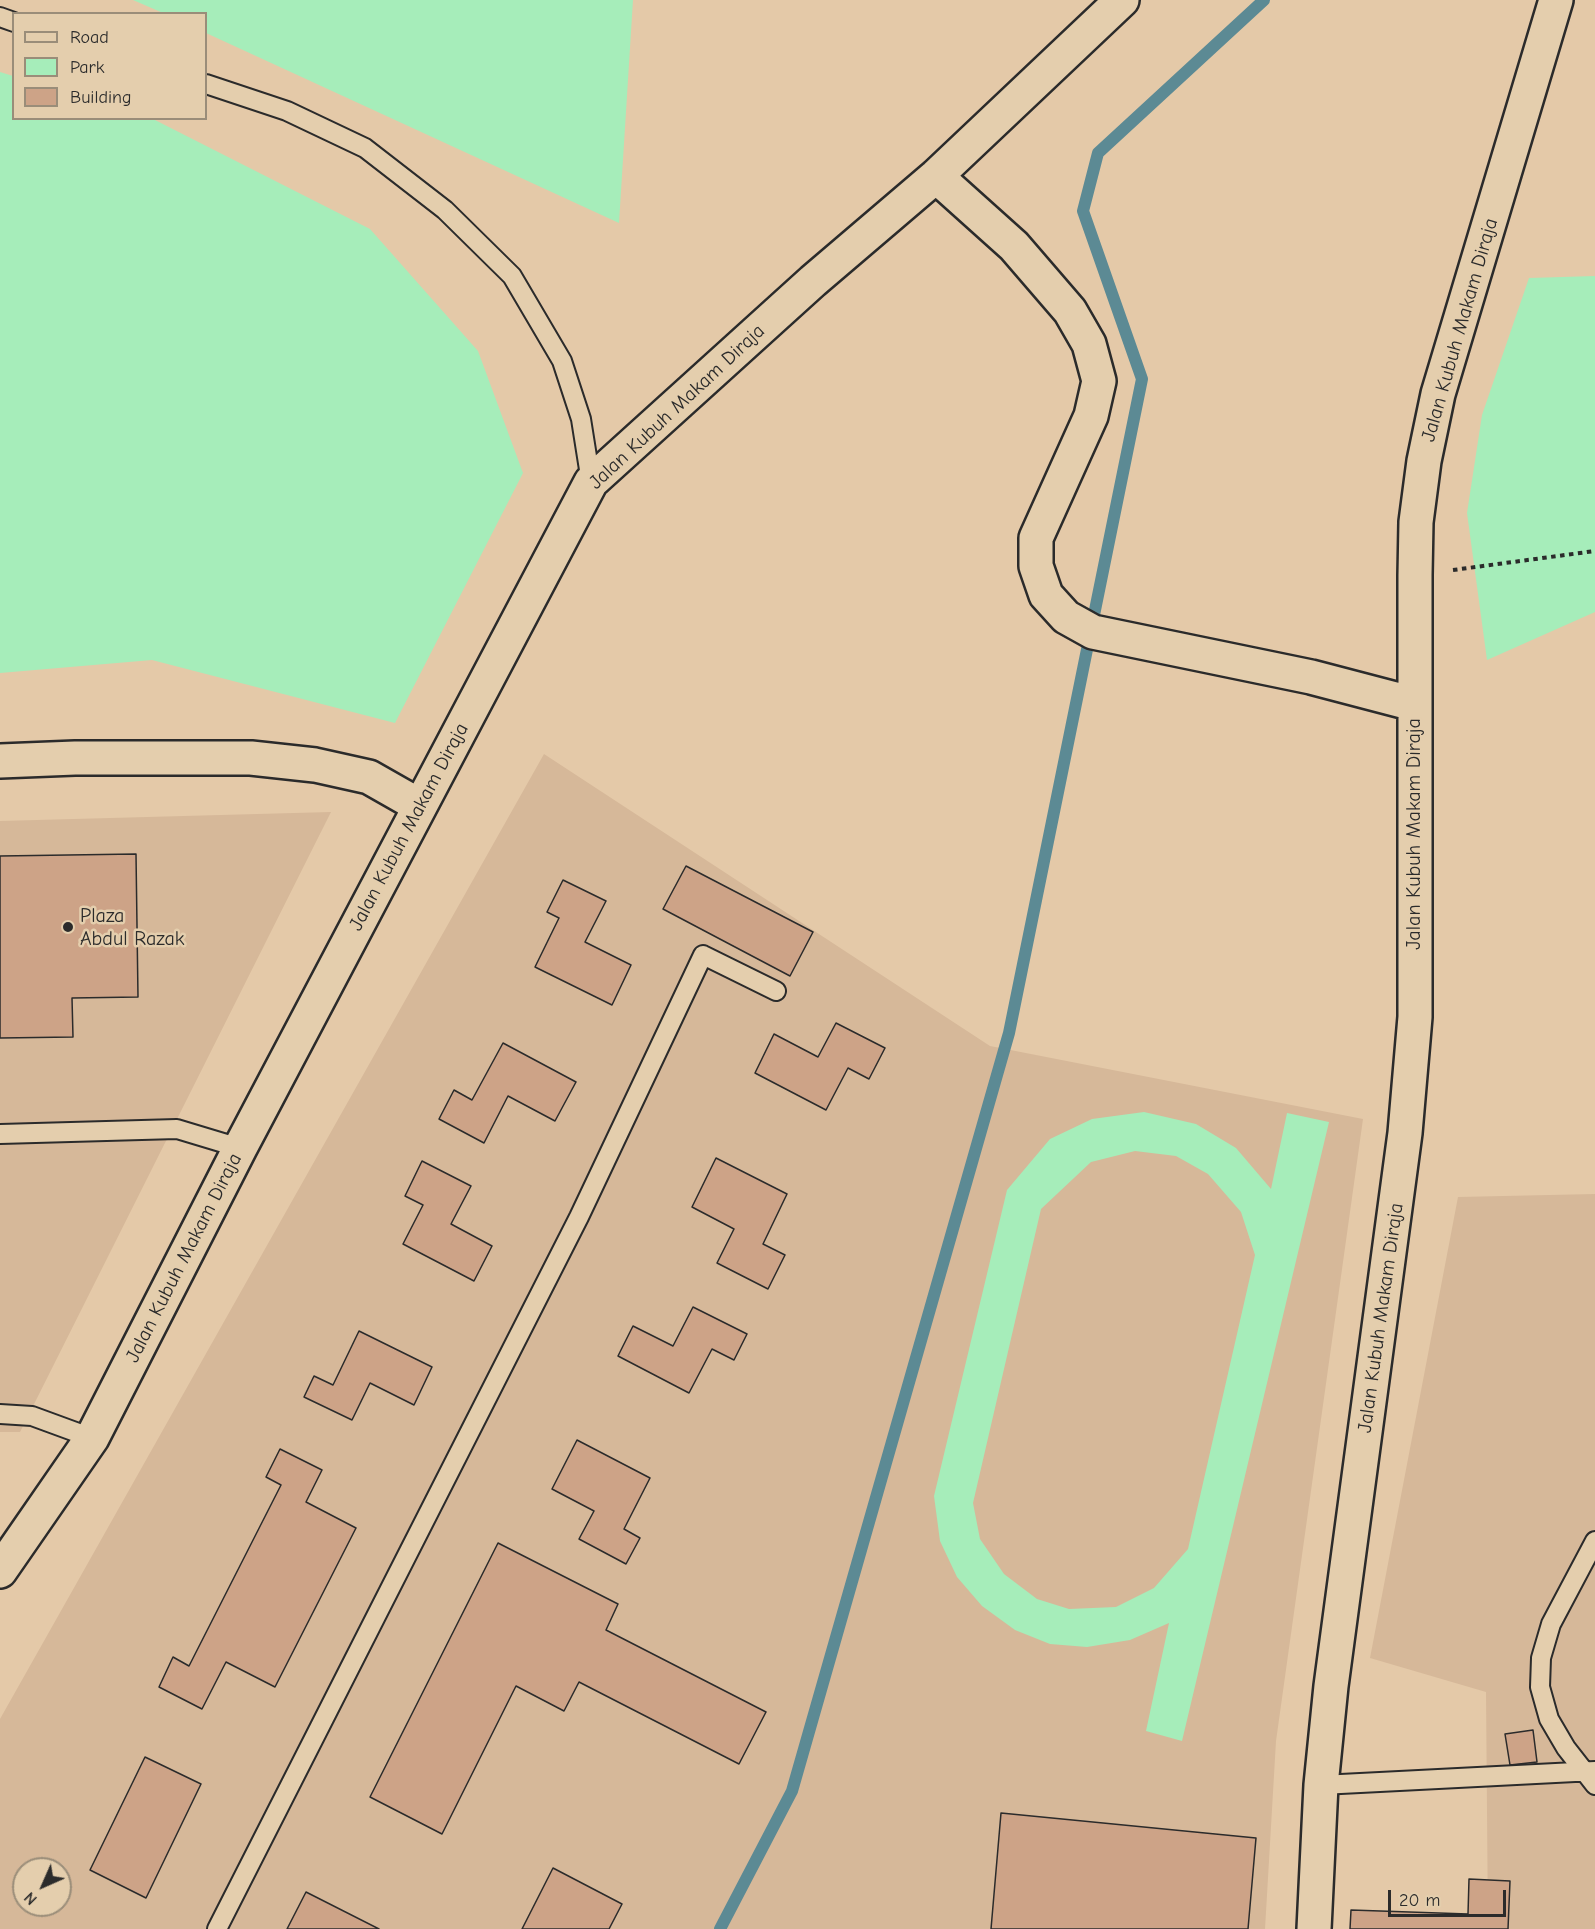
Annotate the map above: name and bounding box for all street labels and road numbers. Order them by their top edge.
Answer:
street label: Jalan Kubuh Makam Diraja [1417,215,1503,445]
street label: Jalan Kubuh Makam Diraja [584,319,770,495]
street label: Jalan Kubuh Makam Diraja [1402,718,1426,950]
street label: Jalan Kubuh Makam Diraja [344,719,474,935]
street label: Jalan Kubuh Makam Diraja [121,1149,247,1367]
street label: Jalan Kubuh Makam Diraja [1353,1202,1409,1434]

